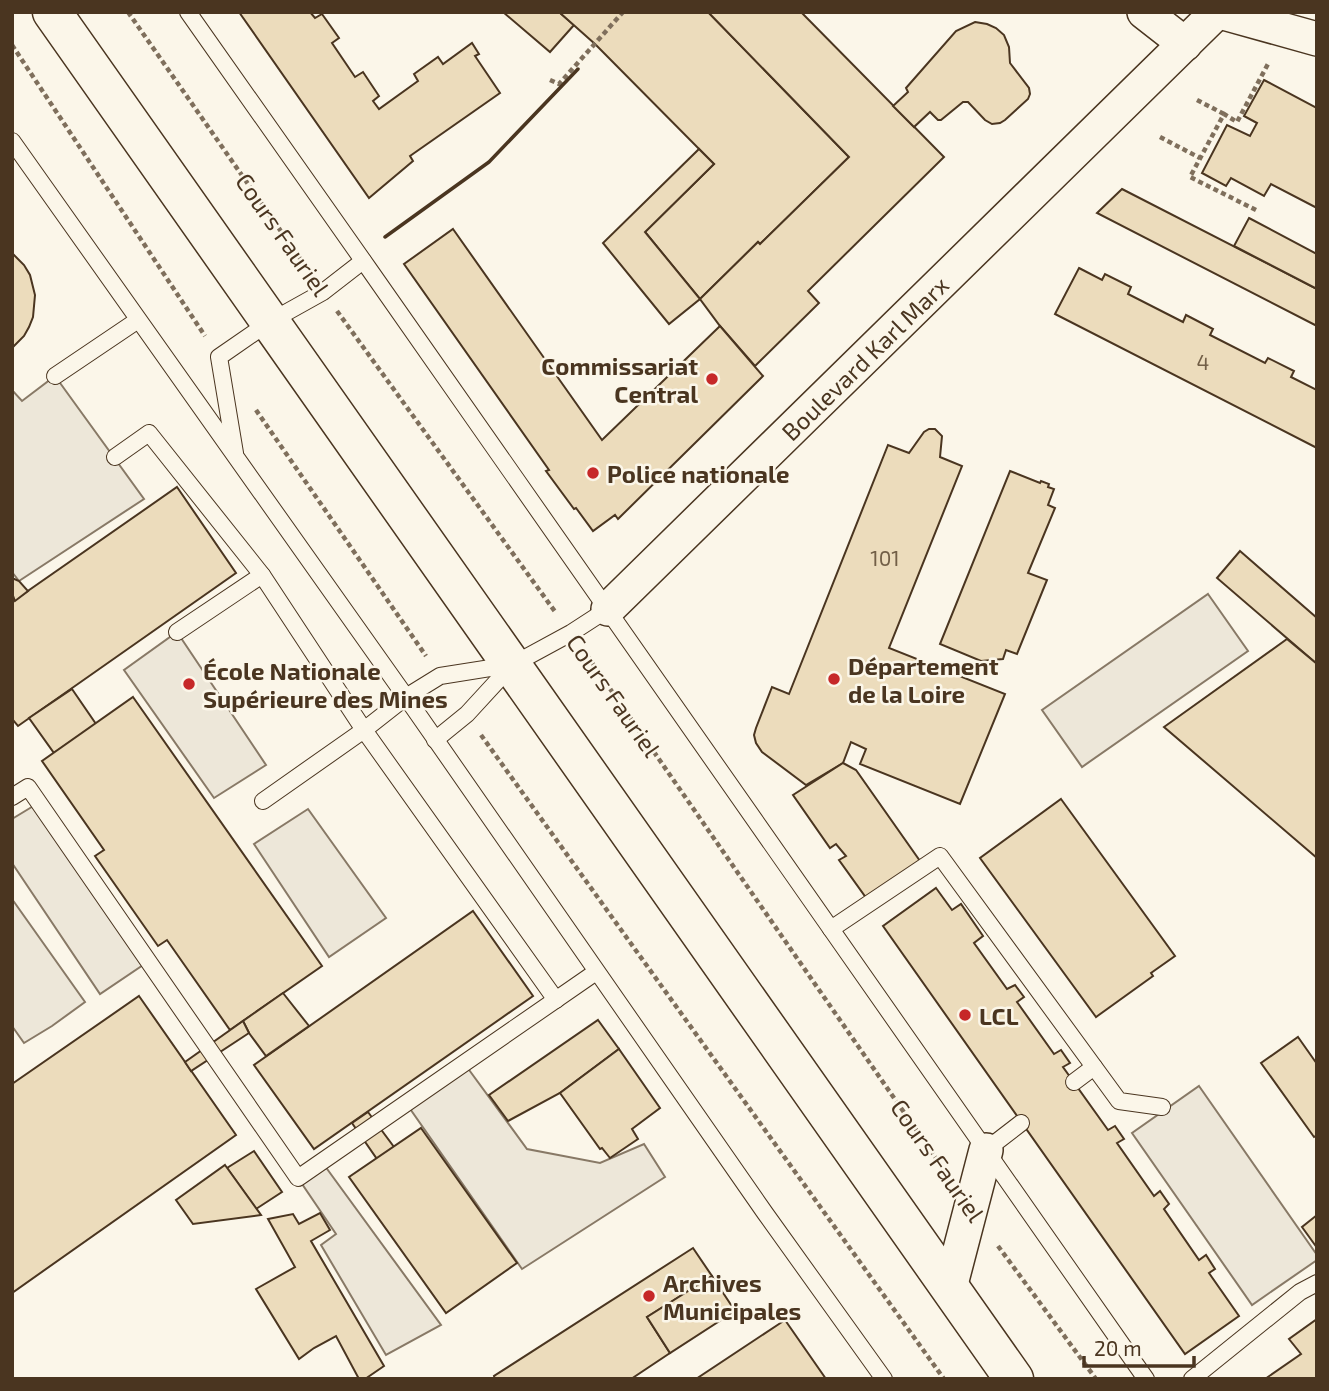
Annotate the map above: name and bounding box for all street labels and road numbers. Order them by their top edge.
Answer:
street label: Cours Fauriel [230,167,336,301]
street label: Boulevard Karl Marx [775,269,954,446]
street label: Cours Fauriel [561,628,667,762]
street label: Cours Fauriel [885,1093,991,1227]

